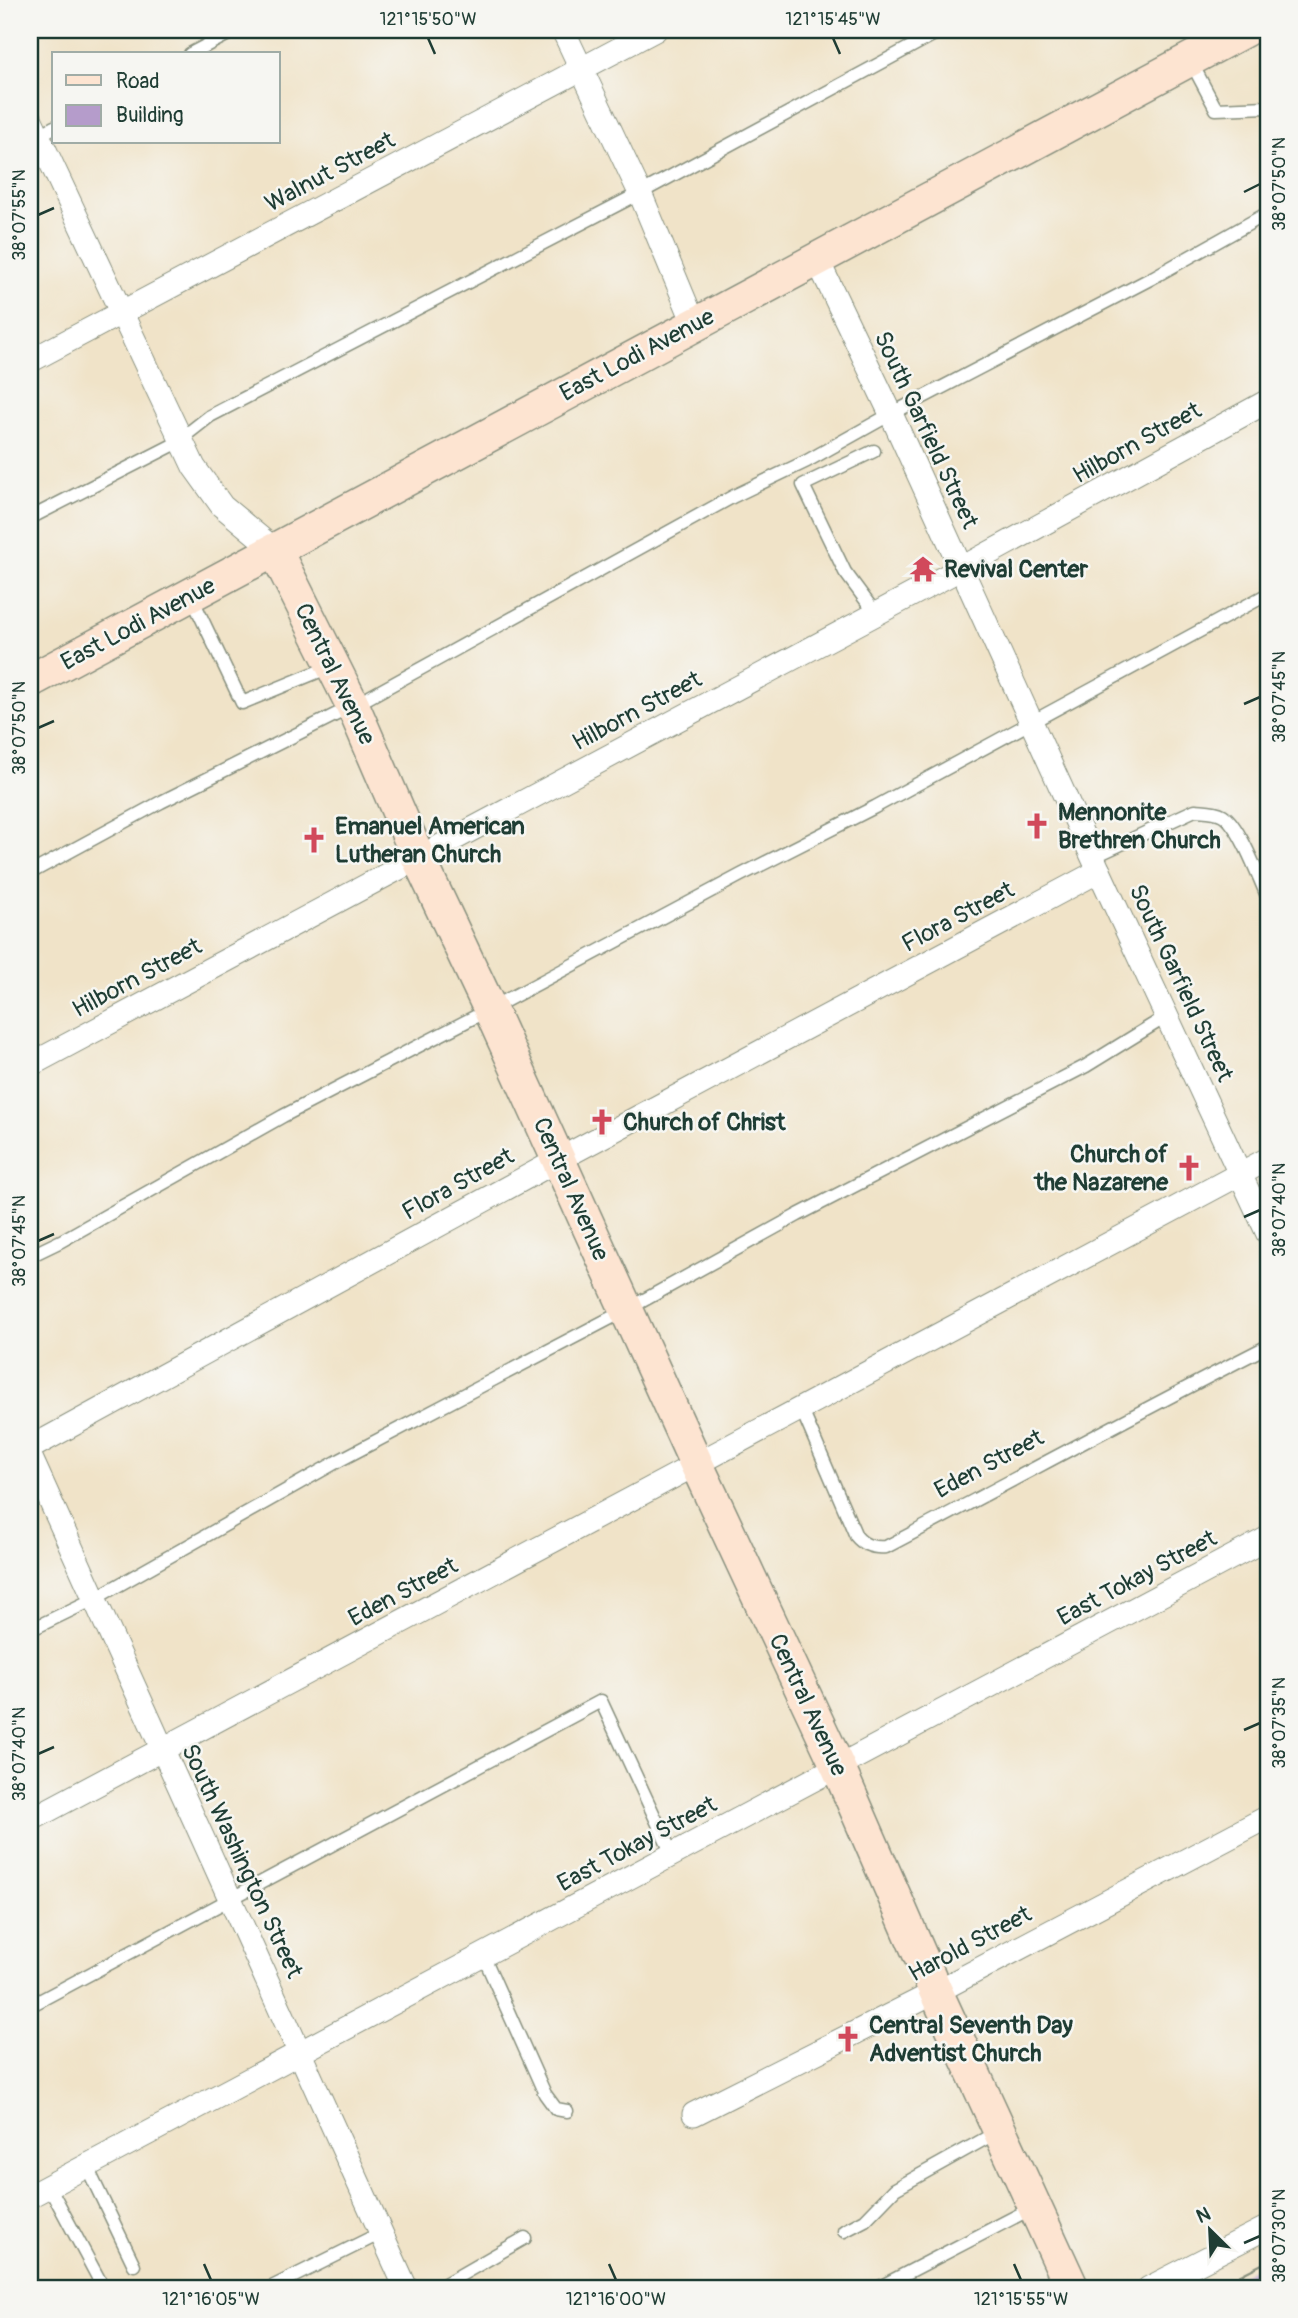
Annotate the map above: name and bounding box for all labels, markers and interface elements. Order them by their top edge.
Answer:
text: 121°15'50"W [379,8,477,31]
text: 121°15'45"W [785,8,881,31]
legend [52,52,280,144]
text: Road [116,68,160,95]
text: Building [116,102,183,129]
street label: Walnut Street [260,125,400,218]
text: 38°07'50"N [1268,137,1291,231]
text: 38°07'55"N [8,169,31,261]
street label: East Lodi Avenue [555,302,719,408]
street label: South Garfield Street [868,327,985,534]
street label: Hilborn Street [1068,396,1207,490]
temple icon: Revival Center [908,554,938,584]
place label: Revival Center [944,555,1088,584]
street label: East Lodi Avenue [56,571,220,677]
street label: Central Avenue [288,599,382,750]
text: 38°07'45"N [1268,651,1291,743]
street label: Hilborn Street [567,665,707,757]
text: 38°07'50"N [8,681,31,775]
place label: Mennonite Brethren Church [1058,798,1221,855]
church icon: Mennonite Brethren Church [1022,811,1052,841]
place label: Emanuel American Lutheran Church [335,812,525,869]
church icon: Emanuel American Lutheran Church [299,825,329,855]
street label: Flora Street [897,875,1019,959]
street label: South Garfield Street [1123,880,1240,1087]
street label: Hilborn Street [67,932,207,1024]
church icon: Church of Christ [587,1107,617,1137]
place label: Church of Christ [623,1108,787,1137]
street label: Central Avenue [527,1113,616,1265]
place label: Church of the Nazarene [1033,1140,1169,1197]
street label: Flora Street [397,1141,519,1227]
church icon: Church of the Nazarene [1174,1153,1204,1183]
text: 38°07'40"N [1268,1163,1291,1257]
text: 38°07'45"N [8,1195,31,1287]
street label: Eden Street [929,1423,1049,1505]
street label: East Tokay Street [1052,1524,1222,1632]
street label: Eden Street [343,1551,463,1633]
street label: Central Avenue [762,1629,854,1781]
text: 38°07'35"N [1268,1677,1291,1769]
text: 38°07'40"N [8,1707,31,1801]
street label: South Washington Street [175,1739,309,1983]
street label: East Tokay Street [552,1790,722,1898]
street label: Harold Street [904,1899,1037,1989]
place label: Central Seventh Day Adventist Church [869,2011,1073,2068]
church icon: Central Seventh Day Adventist Church [833,2024,863,2054]
text: 38°07'30"N [1268,2189,1291,2283]
north arrow [1176,2196,1246,2266]
text: N [1193,2202,1214,2229]
text: 121°16'05"W [162,2288,260,2311]
text: 121°16'00"W [566,2288,666,2311]
text: 121°15'55"W [974,2288,1068,2311]

